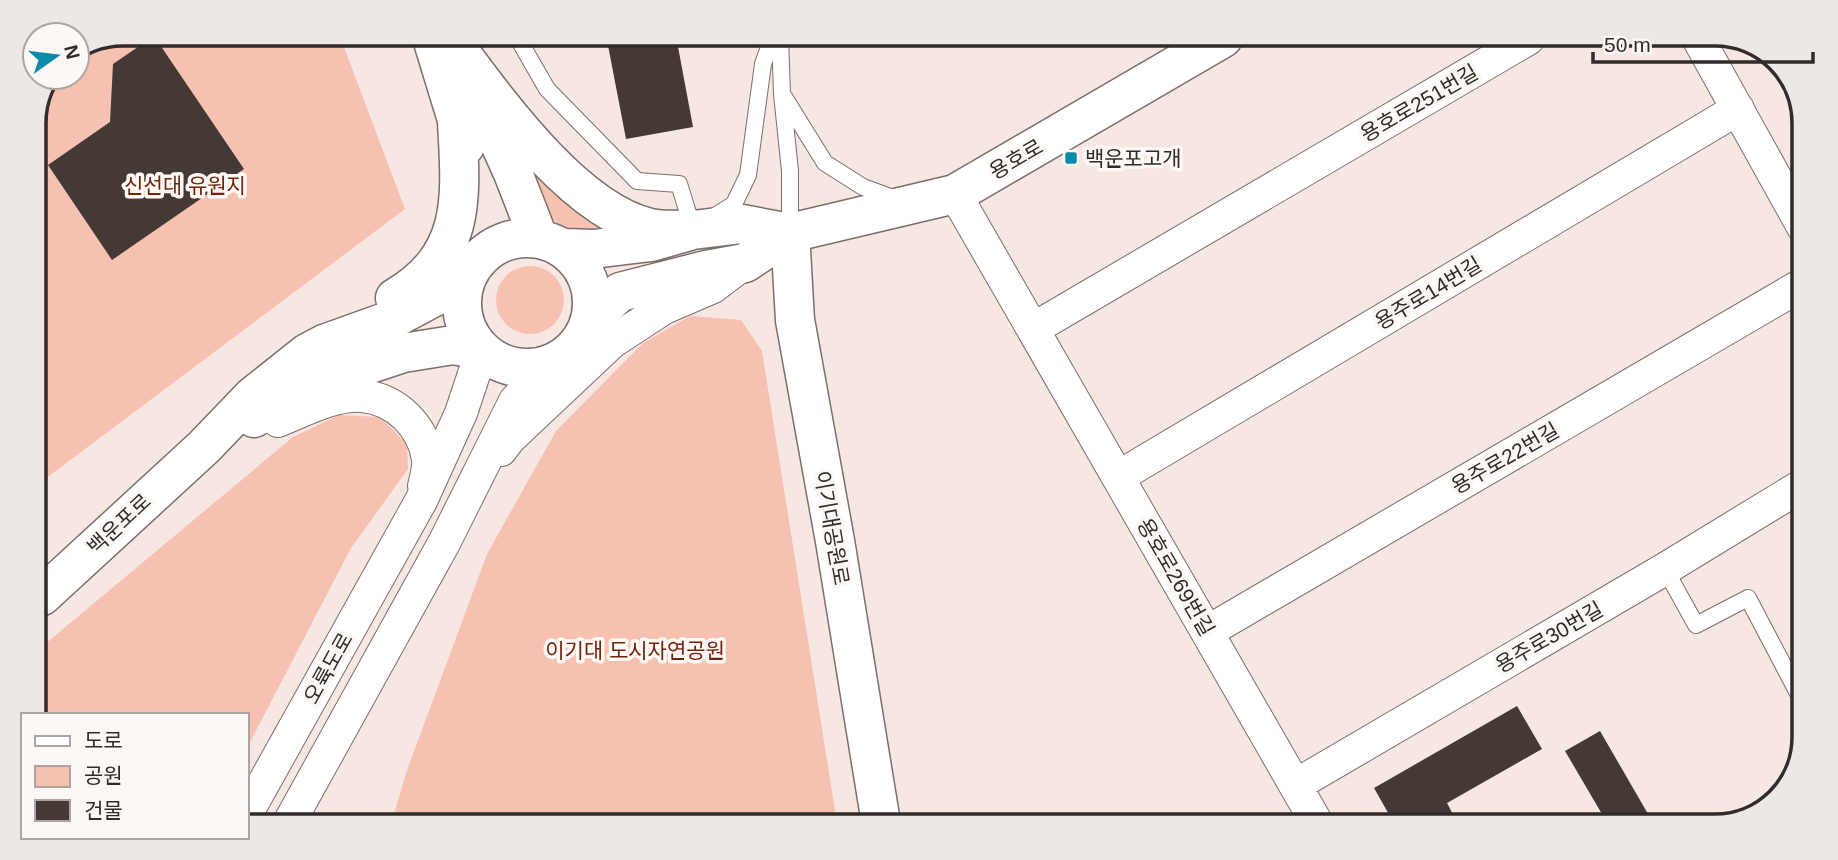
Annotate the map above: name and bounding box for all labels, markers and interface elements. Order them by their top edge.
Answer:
north arrow [21,21,91,91]
scale bar [1593,21,1814,65]
text: 50 m [1604,33,1651,56]
text: N [60,43,84,61]
street label: 용호로251번길 [1356,60,1482,146]
street label: 용호로 [985,135,1047,183]
place label: 백운포고개 [1085,147,1182,170]
marker: 백운포고개 [1063,150,1079,166]
park label: 신선대 유원지 [124,174,246,197]
street label: 용주로14번길 [1371,252,1485,334]
street label: 용주로22번길 [1447,418,1563,498]
street label: 이기대공원로 [811,469,853,587]
street label: 백운포로 [83,489,155,559]
street label: 용호로269번길 [1133,514,1219,640]
street label: 용주로30번길 [1491,597,1607,677]
street label: 오륙도로 [299,629,357,707]
park label: 이기대 도시자연공원 [545,639,725,662]
legend [21,713,248,839]
text: 도로 [84,729,123,752]
text: 공원 [84,764,123,787]
text: 건물 [84,799,123,822]

